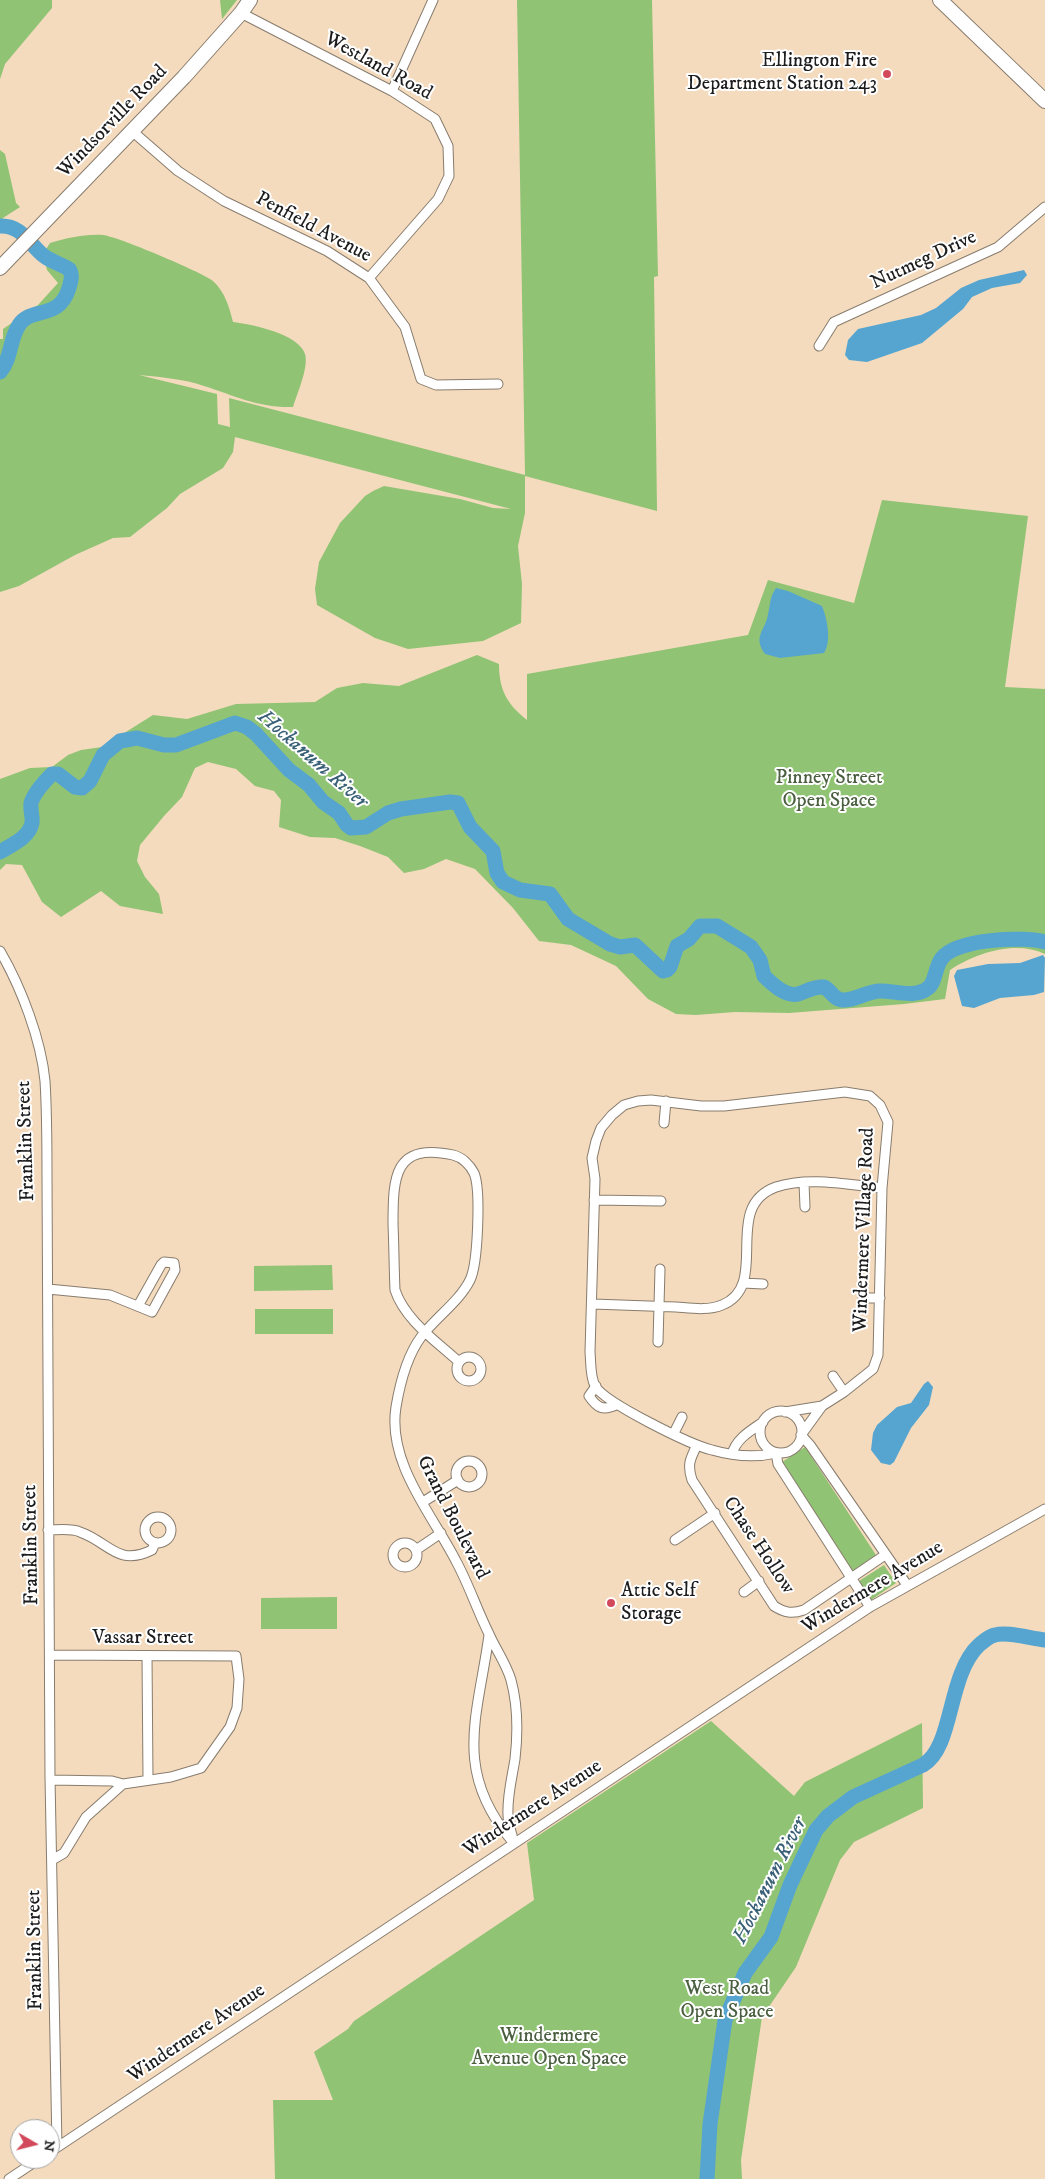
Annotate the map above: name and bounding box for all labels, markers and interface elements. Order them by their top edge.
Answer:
street label: Westland Road [320,28,436,106]
place label: Ellington Fire Department Station 243 [687,50,877,97]
street label: Windsorville Road [53,61,173,183]
marker: Ellington Fire Department Station 243 [881,68,893,80]
street label: Penfield Avenue [251,187,375,269]
street label: Nutmeg Drive [867,226,981,296]
water label: Hockanum River [252,705,372,815]
park label: Pinney Street Open Space [776,767,882,814]
street label: Franklin Street [13,1080,41,1202]
street label: Windermere Village Road [849,1127,881,1333]
street label: Grand Boulevard [411,1452,493,1584]
street label: Franklin Street [19,1484,45,1606]
street label: Chase Hollow [717,1493,799,1599]
street label: Windermere Avenue [798,1536,948,1640]
place label: Attic Self Storage [621,1580,696,1627]
marker: Attic Self Storage [605,1597,617,1609]
street label: Vassar Street [93,1627,193,1651]
street label: Windermere Avenue [459,1755,607,1863]
water label: Hockanum River [728,1814,814,1948]
street label: Franklin Street [23,1889,49,2011]
park label: West Road Open Space [680,1978,774,2025]
street label: Windermere Avenue [124,1979,270,2089]
park label: Windermere Avenue Open Space [471,2025,627,2072]
north arrow [10,2119,60,2169]
text: N [39,2139,59,2153]

